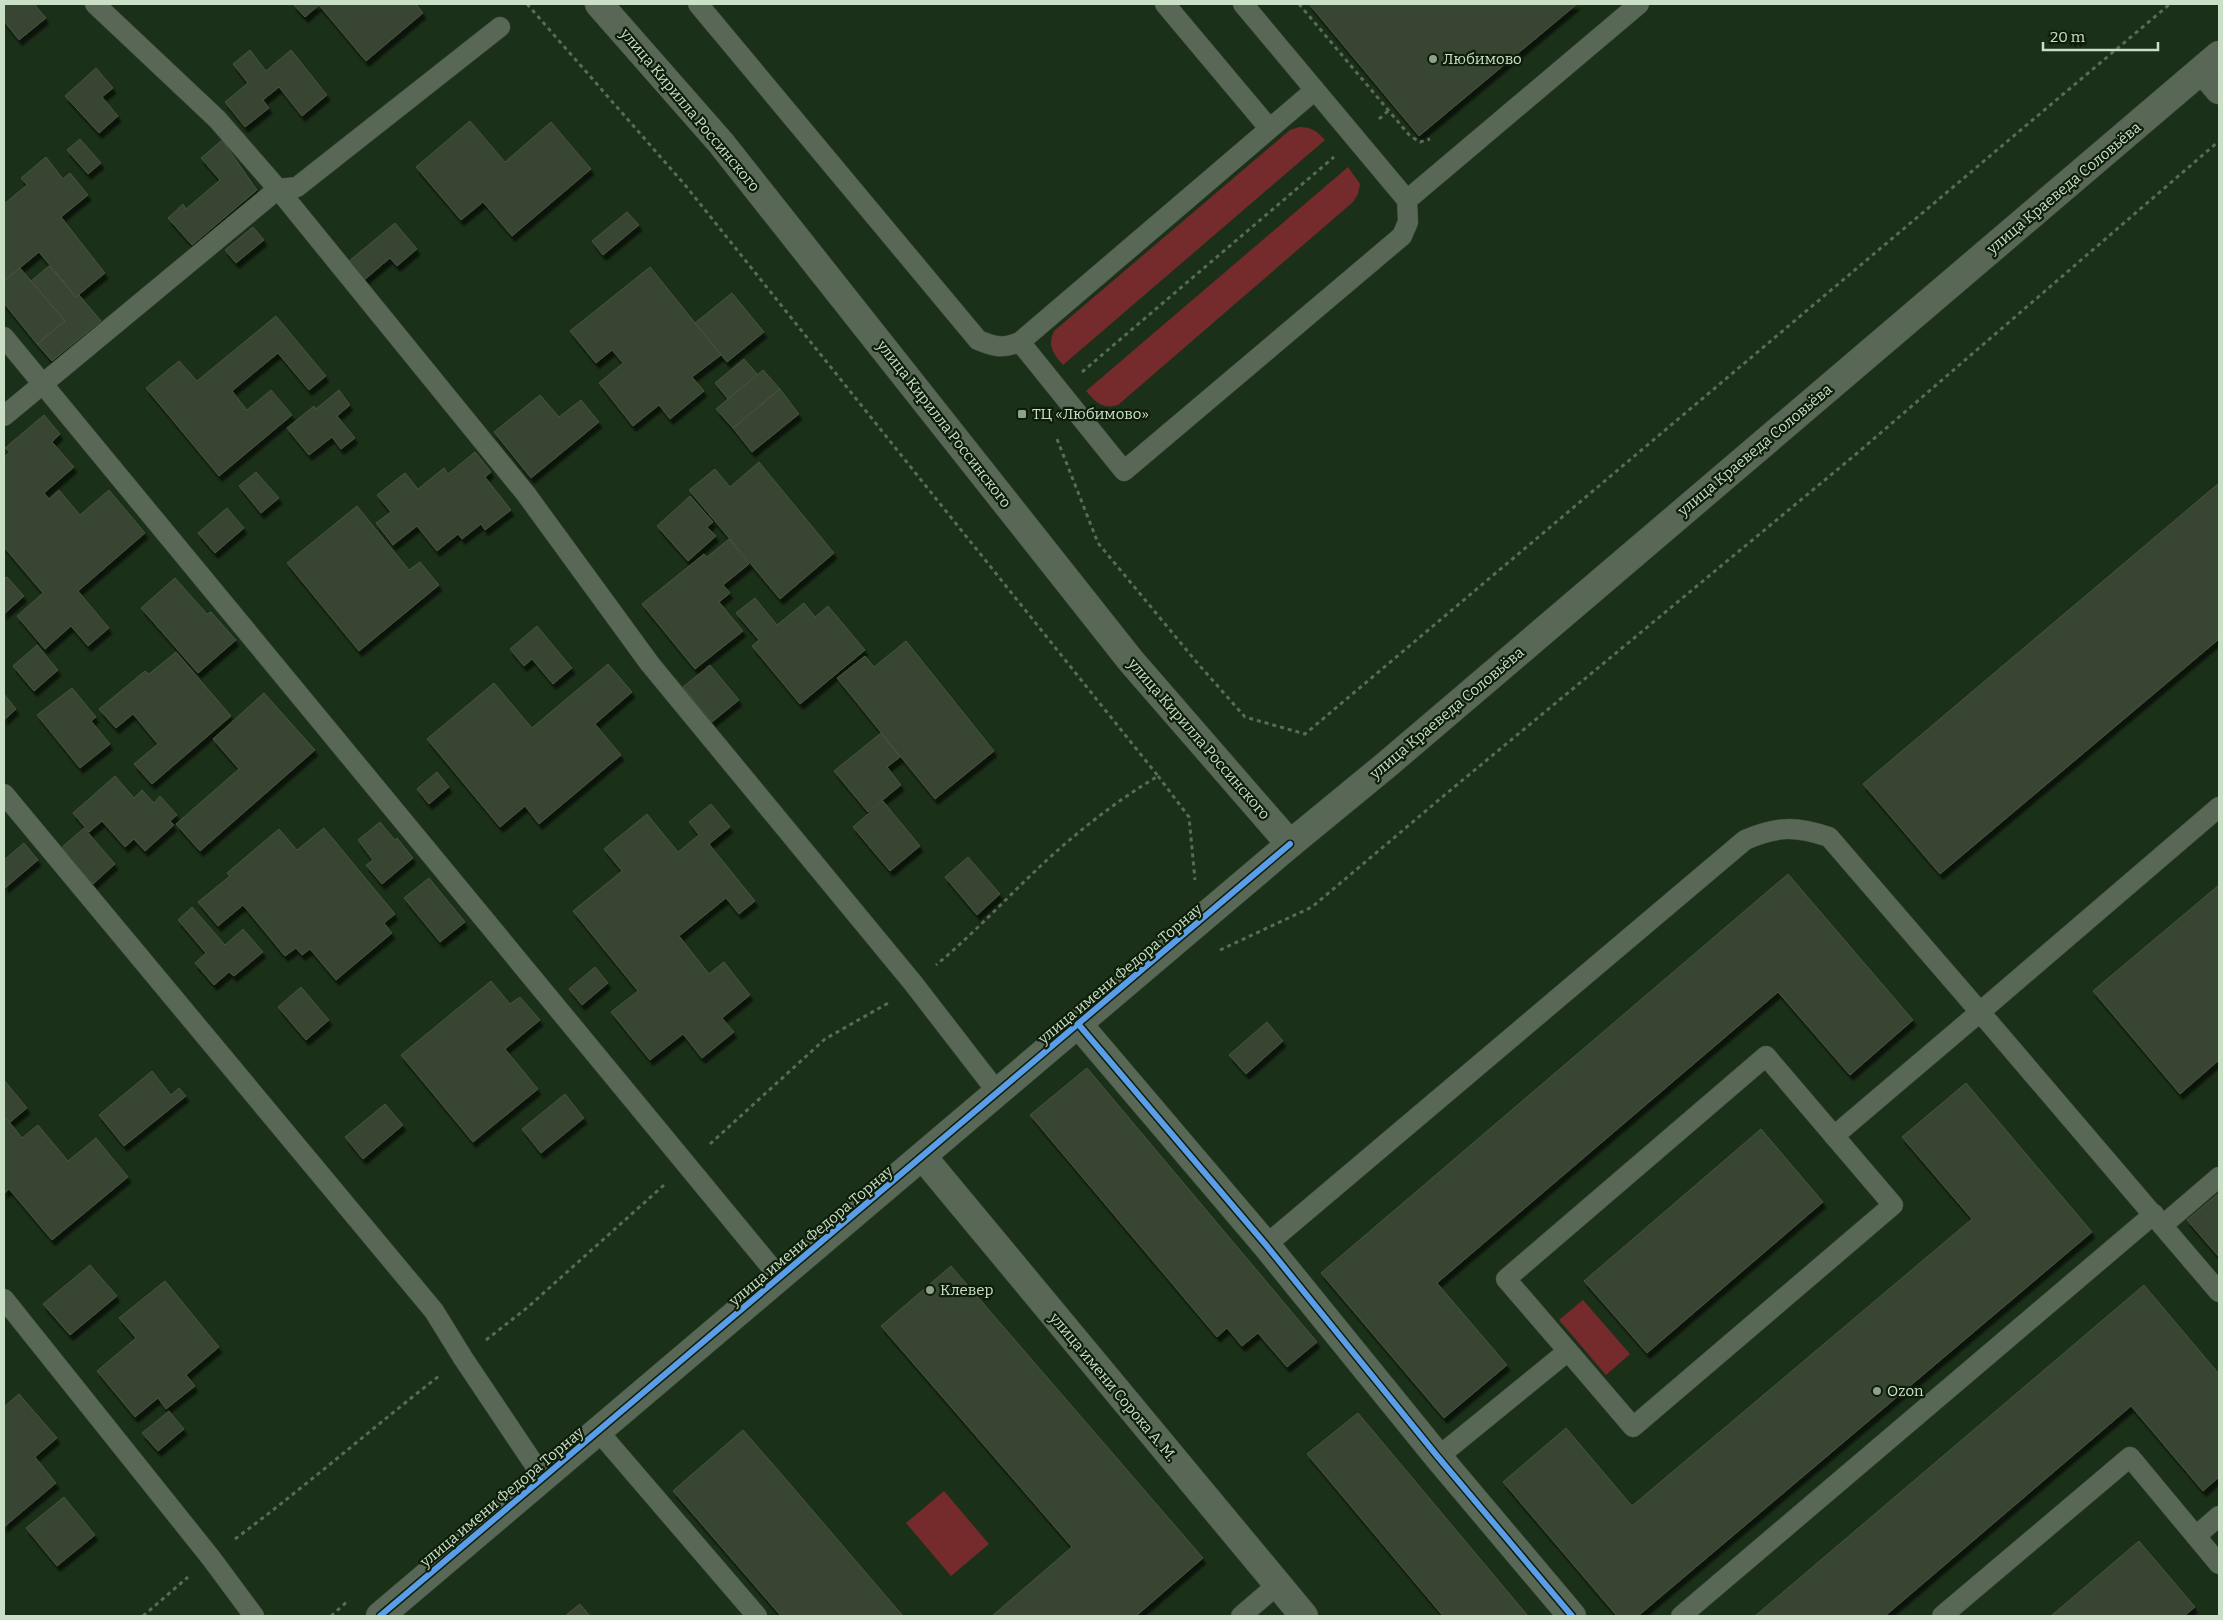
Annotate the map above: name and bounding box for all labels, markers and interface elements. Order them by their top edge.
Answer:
scale bar [2043,20,2158,52]
street label: улица Кирилла Россинского [616,24,764,195]
text: 20 m [2050,28,2086,46]
place label: Любимово [1443,50,1522,68]
marker: Любимово [1427,53,1439,65]
street label: улица Краеведа Соловьёва [1983,118,2145,258]
street label: улица Кирилла Россинского [872,336,1015,511]
street label: улица Краеведа Соловьёва [1674,380,1836,520]
place label: ТЦ «Любимово» [1032,405,1149,423]
marker: ТЦ «Любимово» [1016,408,1028,420]
street label: улица Краеведа Соловьёва [1366,643,1528,783]
street label: улица Кирилла Россинского [1124,654,1274,823]
street label: улица имени Федора Торнау [1034,900,1206,1048]
street label: улица имени Федора Торнау [725,1162,897,1310]
place label: Клевер [940,1281,993,1299]
marker: Клевер [924,1284,936,1296]
street label: улица имени Сорока А. М. [1045,1308,1180,1465]
place label: Ozon [1887,1382,1924,1400]
marker: Ozon [1871,1385,1883,1397]
street label: улица имени Федора Торнау [416,1423,588,1571]

